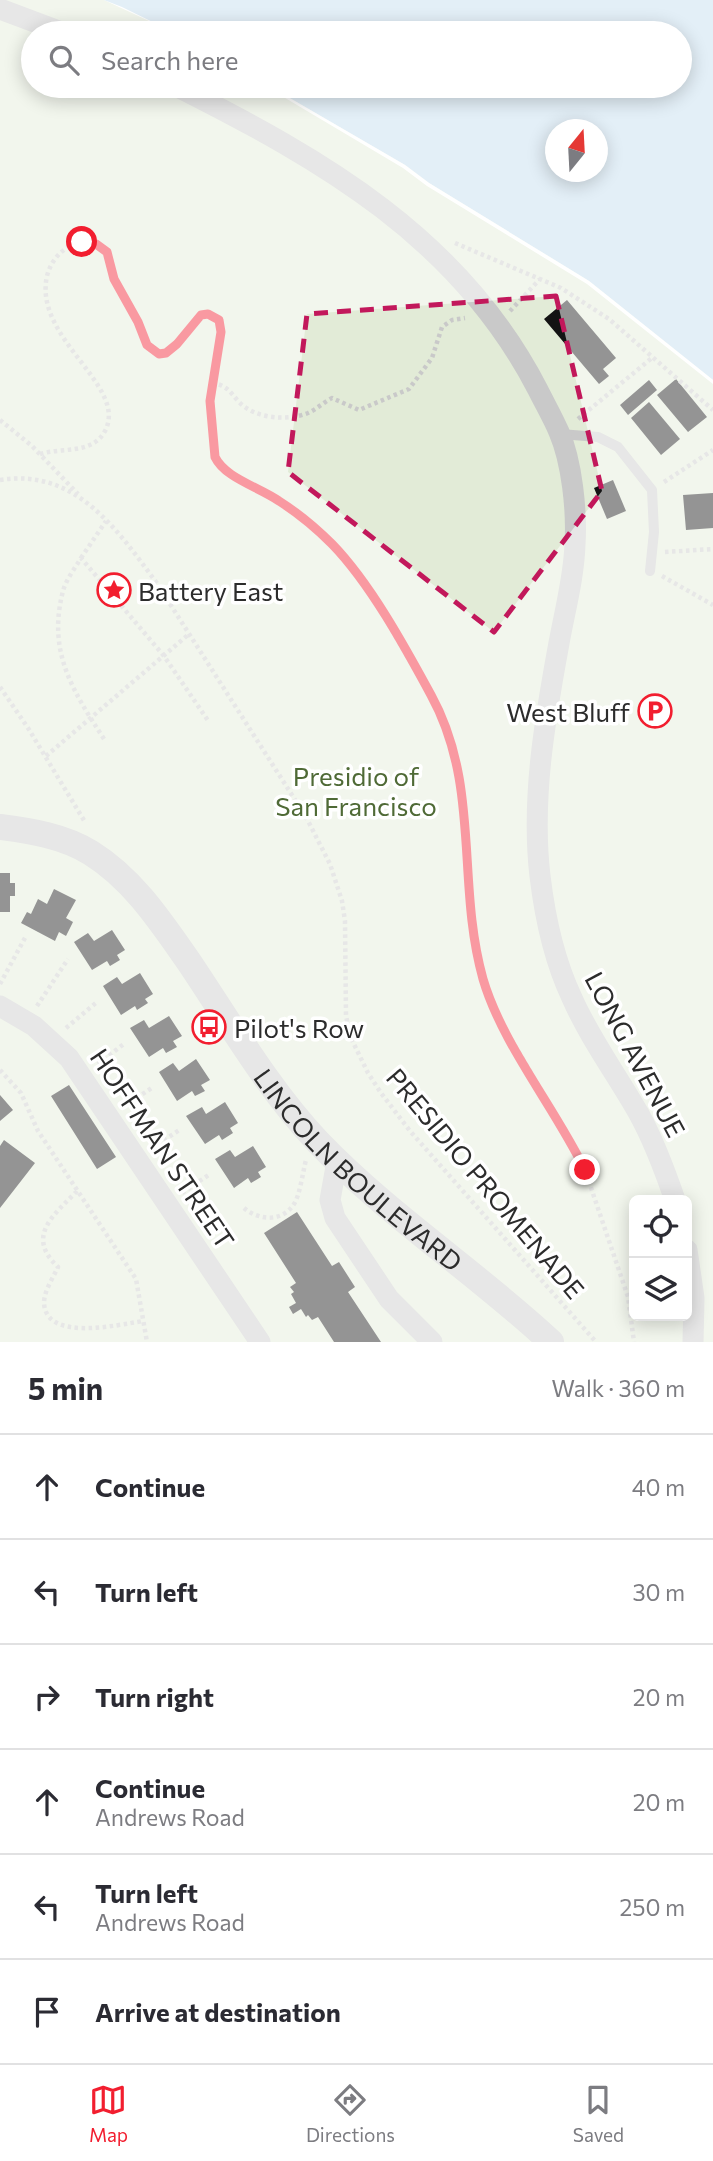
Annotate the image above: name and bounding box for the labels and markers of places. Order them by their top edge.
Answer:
place icon: Battery East [95,571,133,609]
place label: Battery East [138,575,284,606]
parking icon: West Bluff [636,692,674,730]
place label: West Bluff [506,696,630,727]
bus stop icon: Pilot's Row [190,1008,228,1046]
place label: Pilot's Row [234,1012,364,1043]

